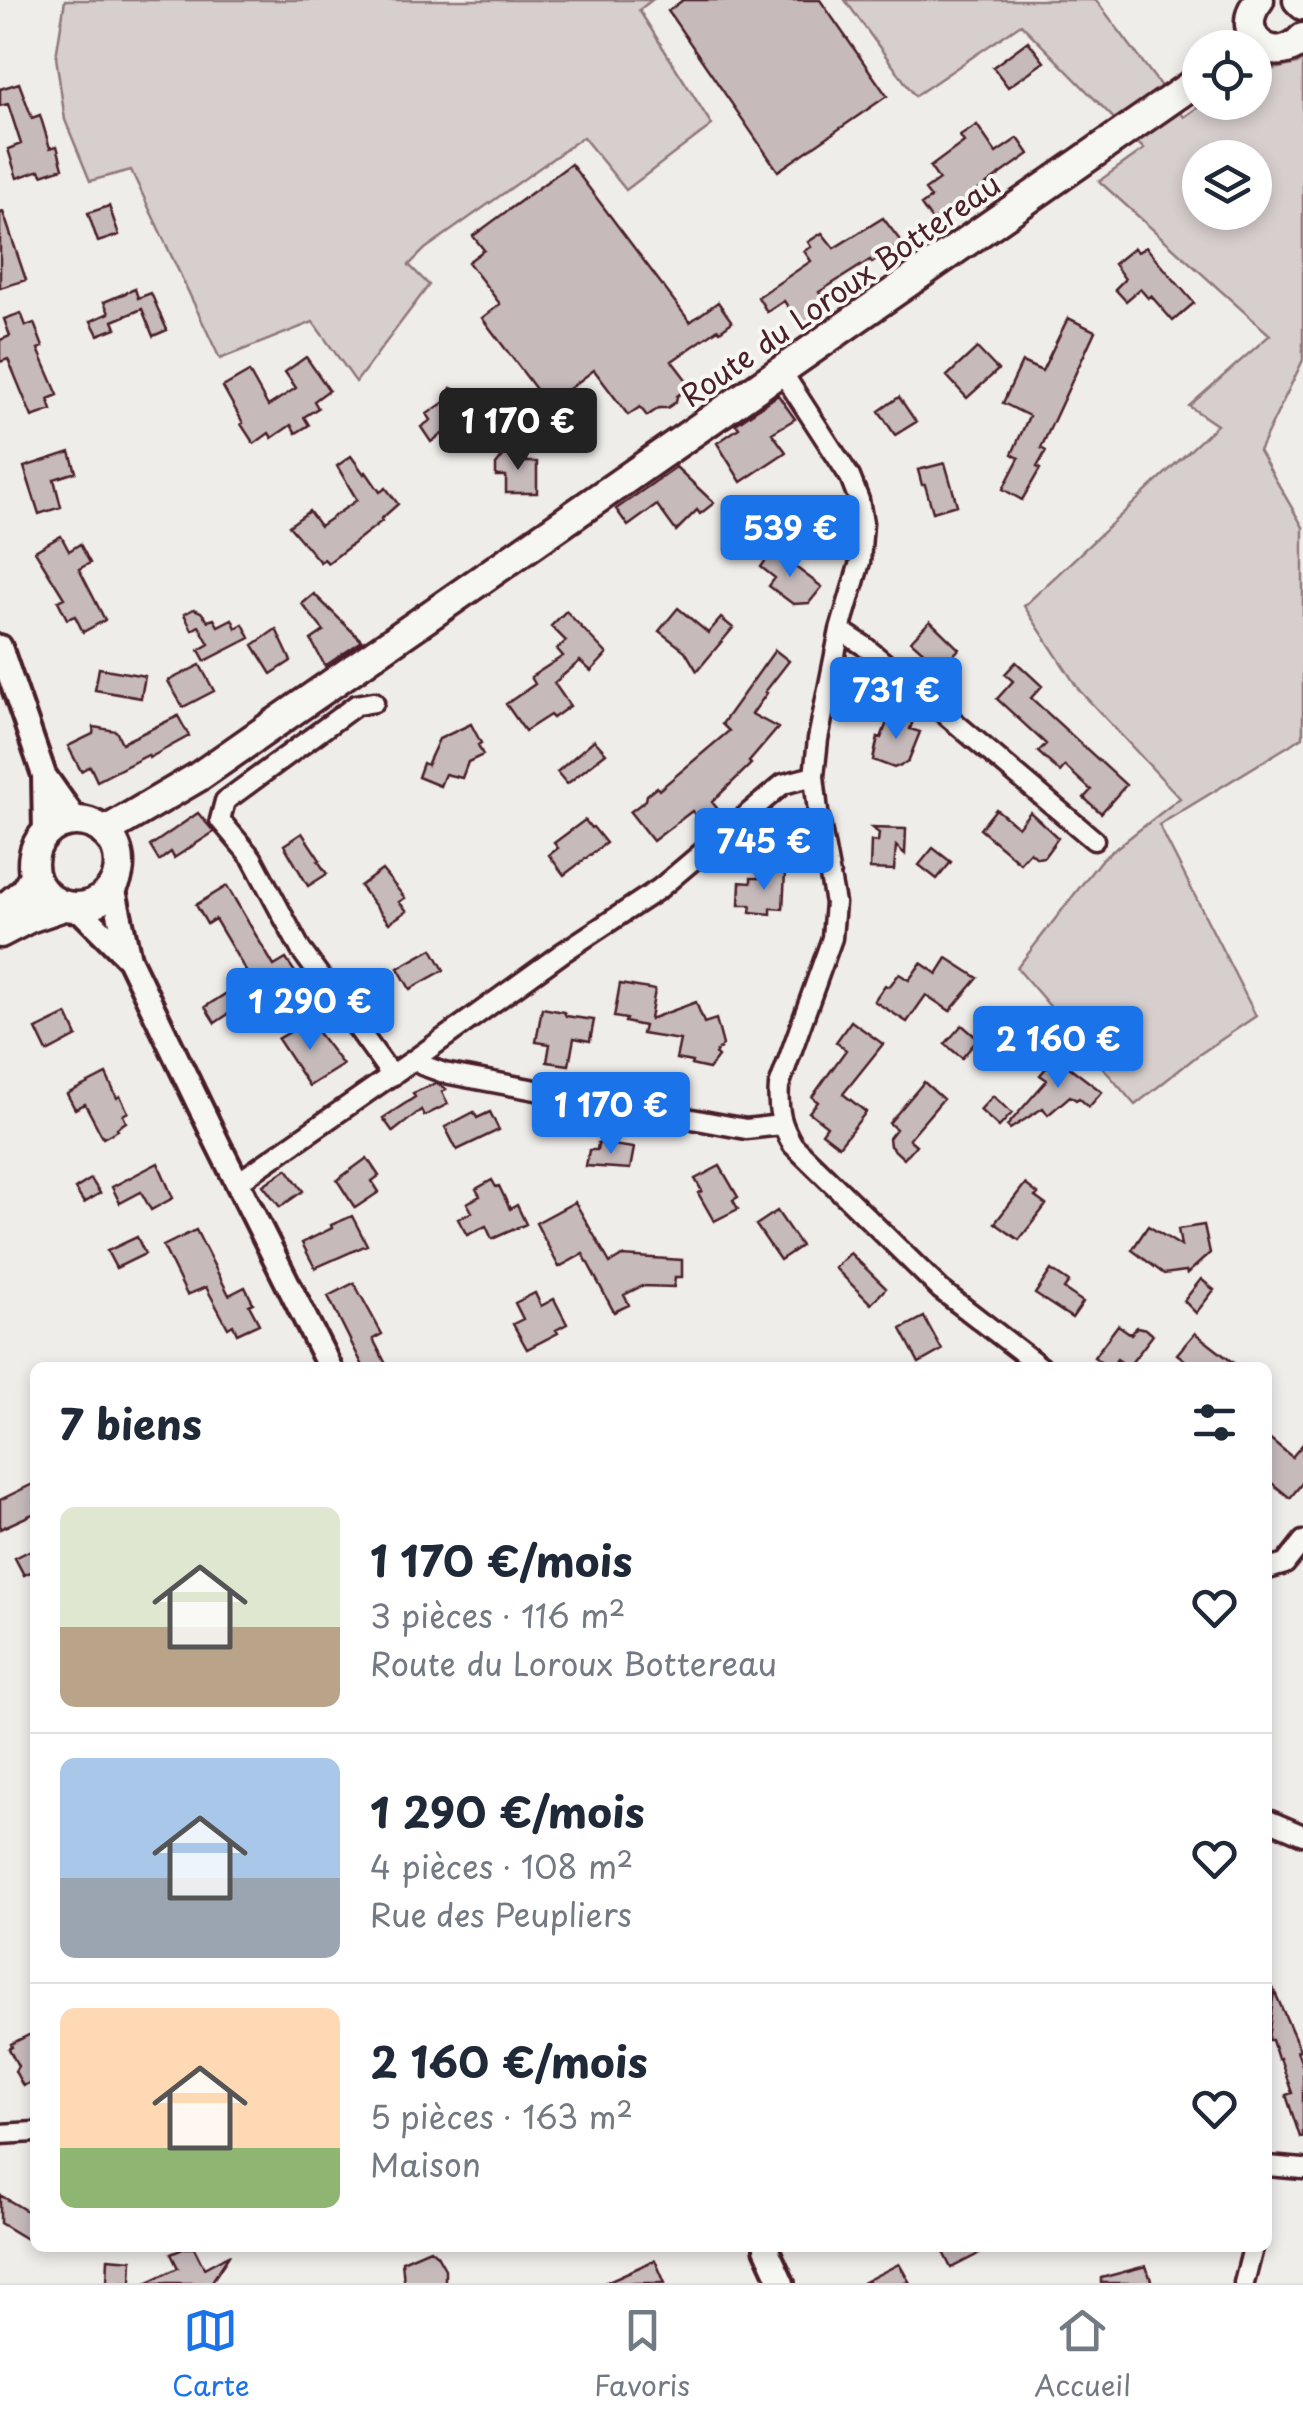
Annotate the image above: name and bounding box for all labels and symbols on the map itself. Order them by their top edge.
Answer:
street label: Route du Loroux Bottereau [670,161,1009,417]
pin: 1 170 € [426,388,610,473]
pin: 539 € [720,495,860,580]
pin: 731 € [826,657,966,742]
pin: 745 € [694,808,834,893]
pin: 1 290 € [218,968,402,1053]
pin: 2 160 € [966,1006,1150,1091]
pin: 1 170 € [519,1072,703,1157]

